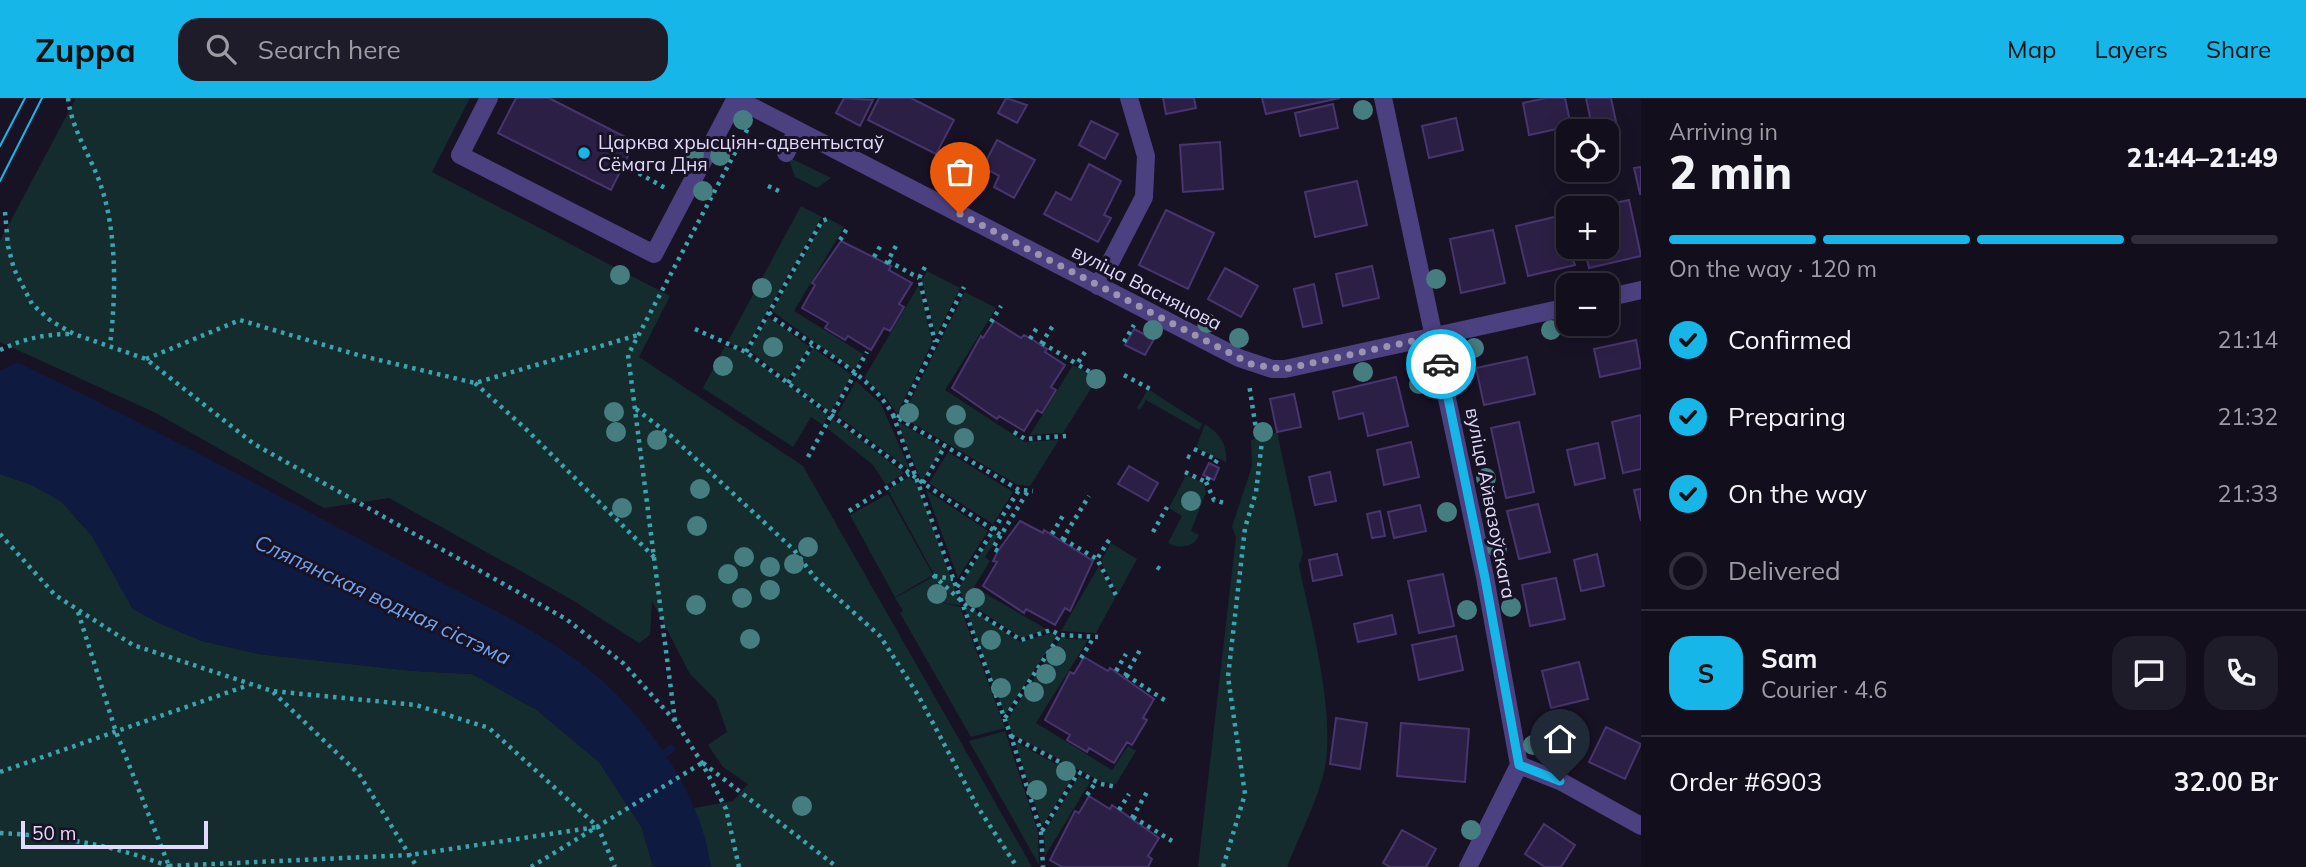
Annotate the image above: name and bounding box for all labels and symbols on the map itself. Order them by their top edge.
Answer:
place label: Царква хрысціян-адвентыстаў Сёмага Дня [598,130,884,176]
pin [930,142,990,214]
marker: Царква хрысціян-адвентыстаў Сёмага Дня [576,145,592,161]
street label: вуліца Васняцова [1068,239,1226,335]
courier [1406,329,1476,399]
street label: вуліца Айвазоўскага [1461,406,1521,600]
water label: Сляпянская водная сістэма [251,528,515,670]
pin [1530,709,1590,781]
scale bar [21,818,208,850]

